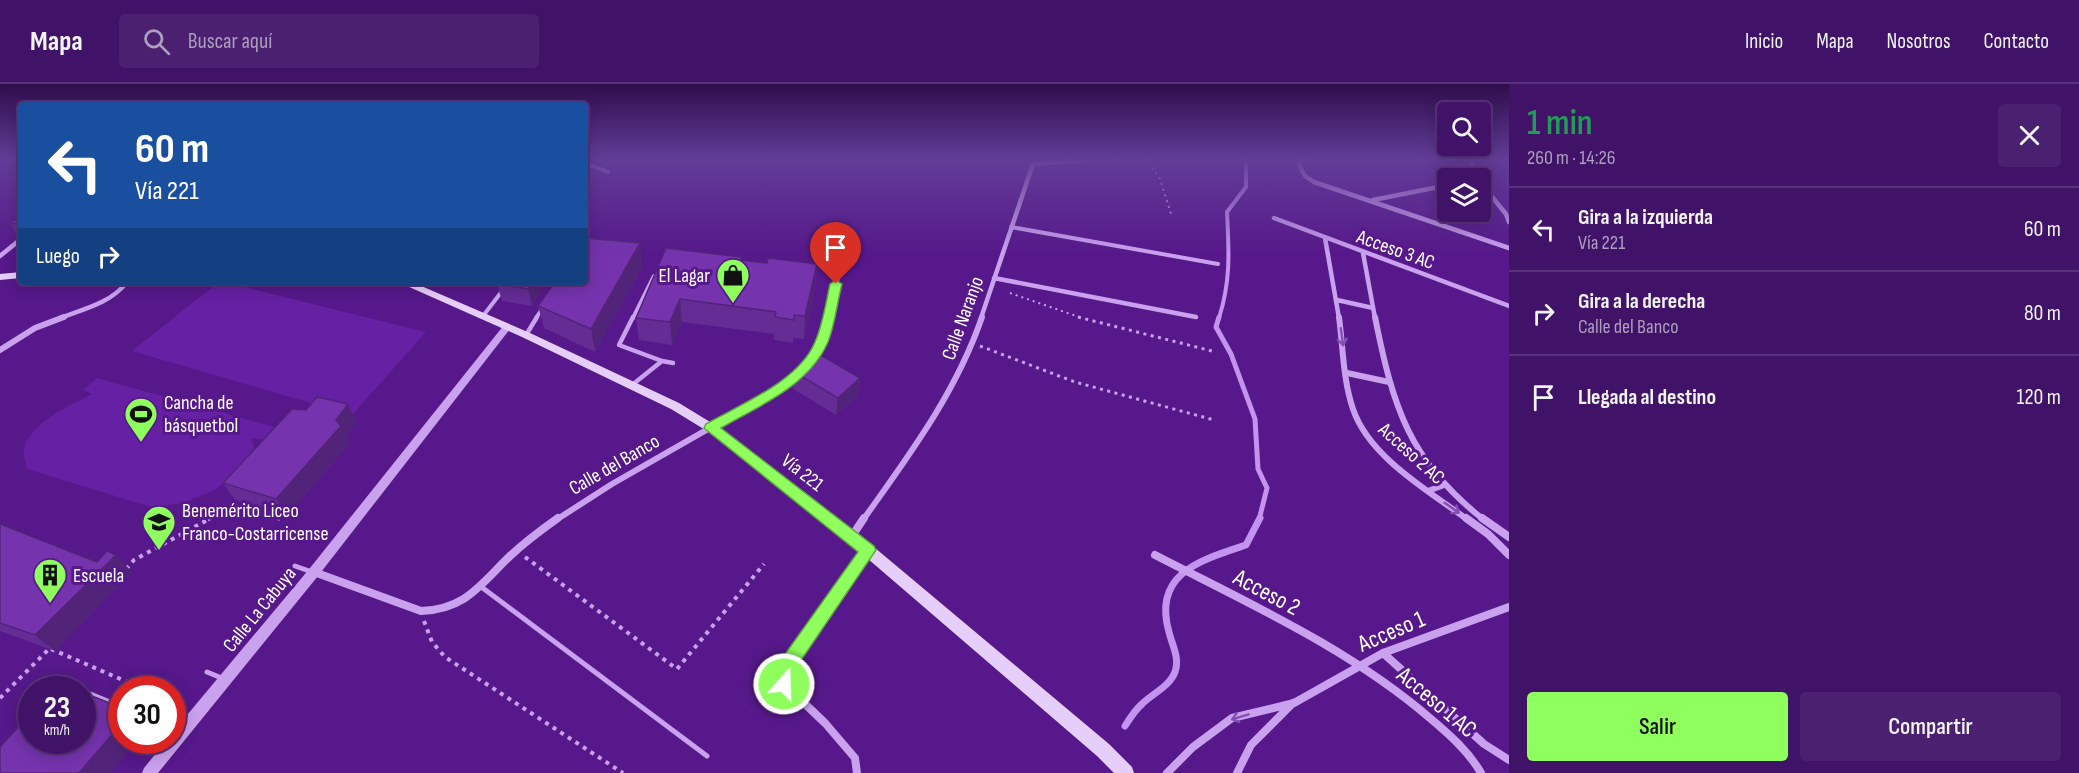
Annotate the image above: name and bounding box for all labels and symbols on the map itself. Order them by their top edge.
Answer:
pin [810,222,861,284]
street label: Acceso 3 AC [1353,224,1438,275]
shop icon: El Lagar [715,257,751,304]
place label: El Lagar [659,264,710,288]
street label: Calle Naranjo [937,273,989,363]
one-way arrow [1337,326,1348,346]
place label: Cancha de básquetbol [164,391,238,438]
sports icon: Cancha de básquetbol [123,396,159,443]
street label: Acceso 2 AC [1372,417,1449,490]
street label: Calle del Banco [565,429,664,500]
street label: Vía 221 [776,449,828,497]
place label: Benemérito Liceo Franco-Costarricense [182,499,328,546]
one-way arrow [1444,502,1460,514]
school or university icon: Benemérito Liceo Franco-Costarricense [141,504,177,551]
building icon: Escuela [32,557,68,604]
street label: Calle La Cabuya [218,562,301,657]
street label: Acceso 2 [1227,562,1305,622]
place label: Escuela [73,564,124,588]
street label: Acceso 1 [1352,604,1430,659]
position arrow [752,652,816,716]
street label: Acceso 1 AC [1390,660,1483,744]
speed limit sign: 30 [108,676,186,754]
one-way arrow [1231,712,1250,723]

